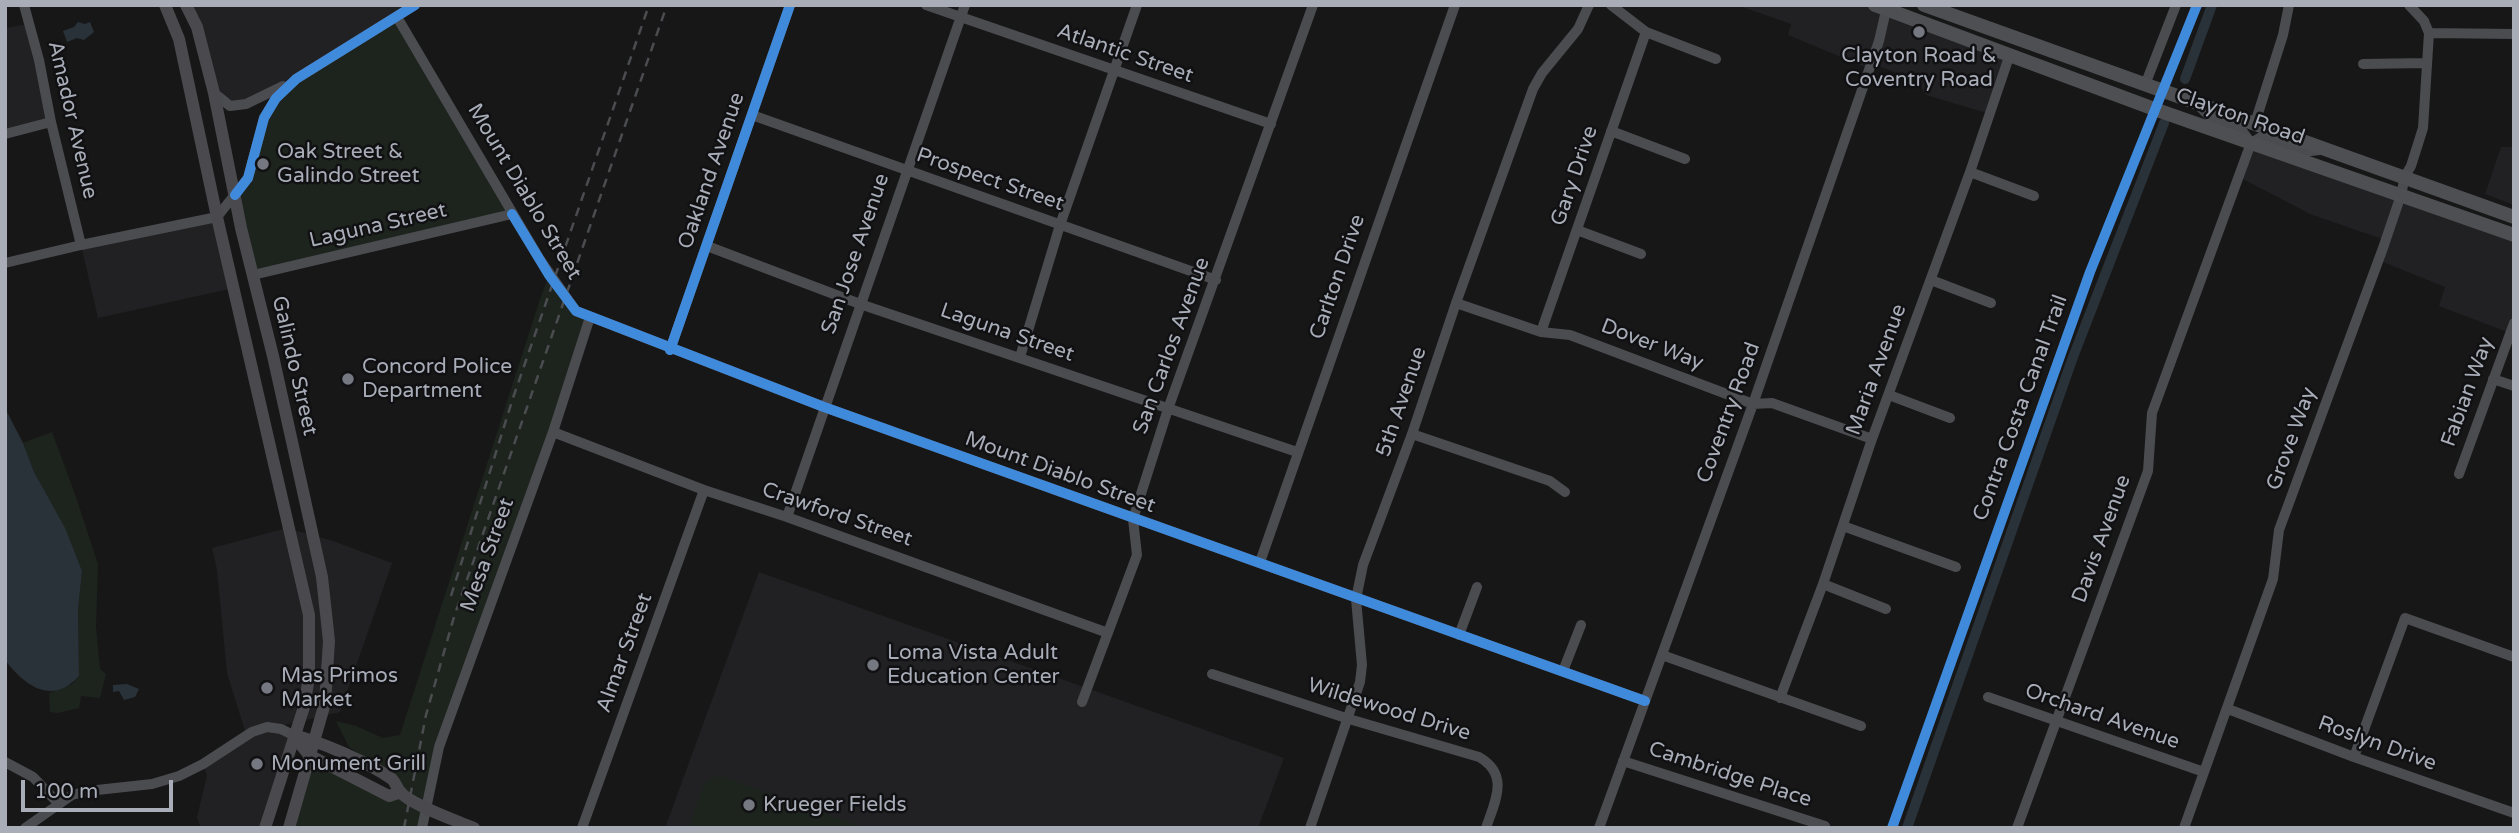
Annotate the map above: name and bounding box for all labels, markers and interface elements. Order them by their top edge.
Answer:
street label: Atlantic Street [1053,19,1197,89]
marker: Clayton Road & Coventry Road [1911,24,1927,40]
street label: Amador Avenue [42,39,102,201]
place label: Clayton Road & Coventry Road [1841,43,1997,93]
street label: Clayton Road [2172,83,2308,151]
street label: Oakland Avenue [673,89,751,253]
street label: Mount Diablo Street [461,99,587,285]
street label: Gary Drive [1546,123,1604,229]
place label: Oak Street & Galindo Street [277,139,419,189]
street label: Prospect Street [913,143,1067,217]
marker: Oak Street & Galindo Street [255,156,271,172]
street label: San Jose Avenue [817,170,895,338]
street label: Laguna Street [307,198,449,254]
street label: Carlton Drive [1305,211,1371,343]
street label: San Carlos Avenue [1128,254,1216,438]
street label: Contra Costa Canal Trail [1968,292,2074,524]
street label: Galindo Street [266,294,322,438]
street label: Laguna Street [937,298,1077,368]
street label: Maria Avenue [1842,301,1912,439]
street label: Dover Way [1597,314,1707,376]
street label: Fabian Way [2437,334,2499,450]
street label: Coventry Road [1692,339,1766,487]
street label: 5th Avenue [1371,344,1433,460]
place label: Concord Police Department [362,354,512,404]
marker: Concord Police Department [340,371,356,387]
street label: Grove Way [2262,384,2322,494]
street label: Mount Diablo Street [961,427,1159,519]
street label: Davis Avenue [2067,472,2137,606]
street label: Crawford Street [758,477,916,553]
street label: Mesa Street [456,495,520,615]
street label: Almar Street [592,590,658,716]
place label: Loma Vista Adult Education Center [887,640,1060,690]
marker: Loma Vista Adult Education Center [865,657,881,673]
place label: Mas Primos Market [281,663,398,713]
street label: Wildewood Drive [1305,673,1473,747]
street label: Orchard Avenue [2021,679,2183,755]
marker: Mas Primos Market [259,680,275,696]
street label: Roslyn Drive [2314,711,2440,777]
street label: Cambridge Place [1645,737,1815,813]
place label: Monument Grill [271,751,426,777]
marker: Monument Grill [249,756,265,772]
scale bar [24,766,177,810]
text: 100 m [34,779,98,804]
place label: Krueger Fields [763,792,907,818]
marker: Krueger Fields [741,797,757,813]

